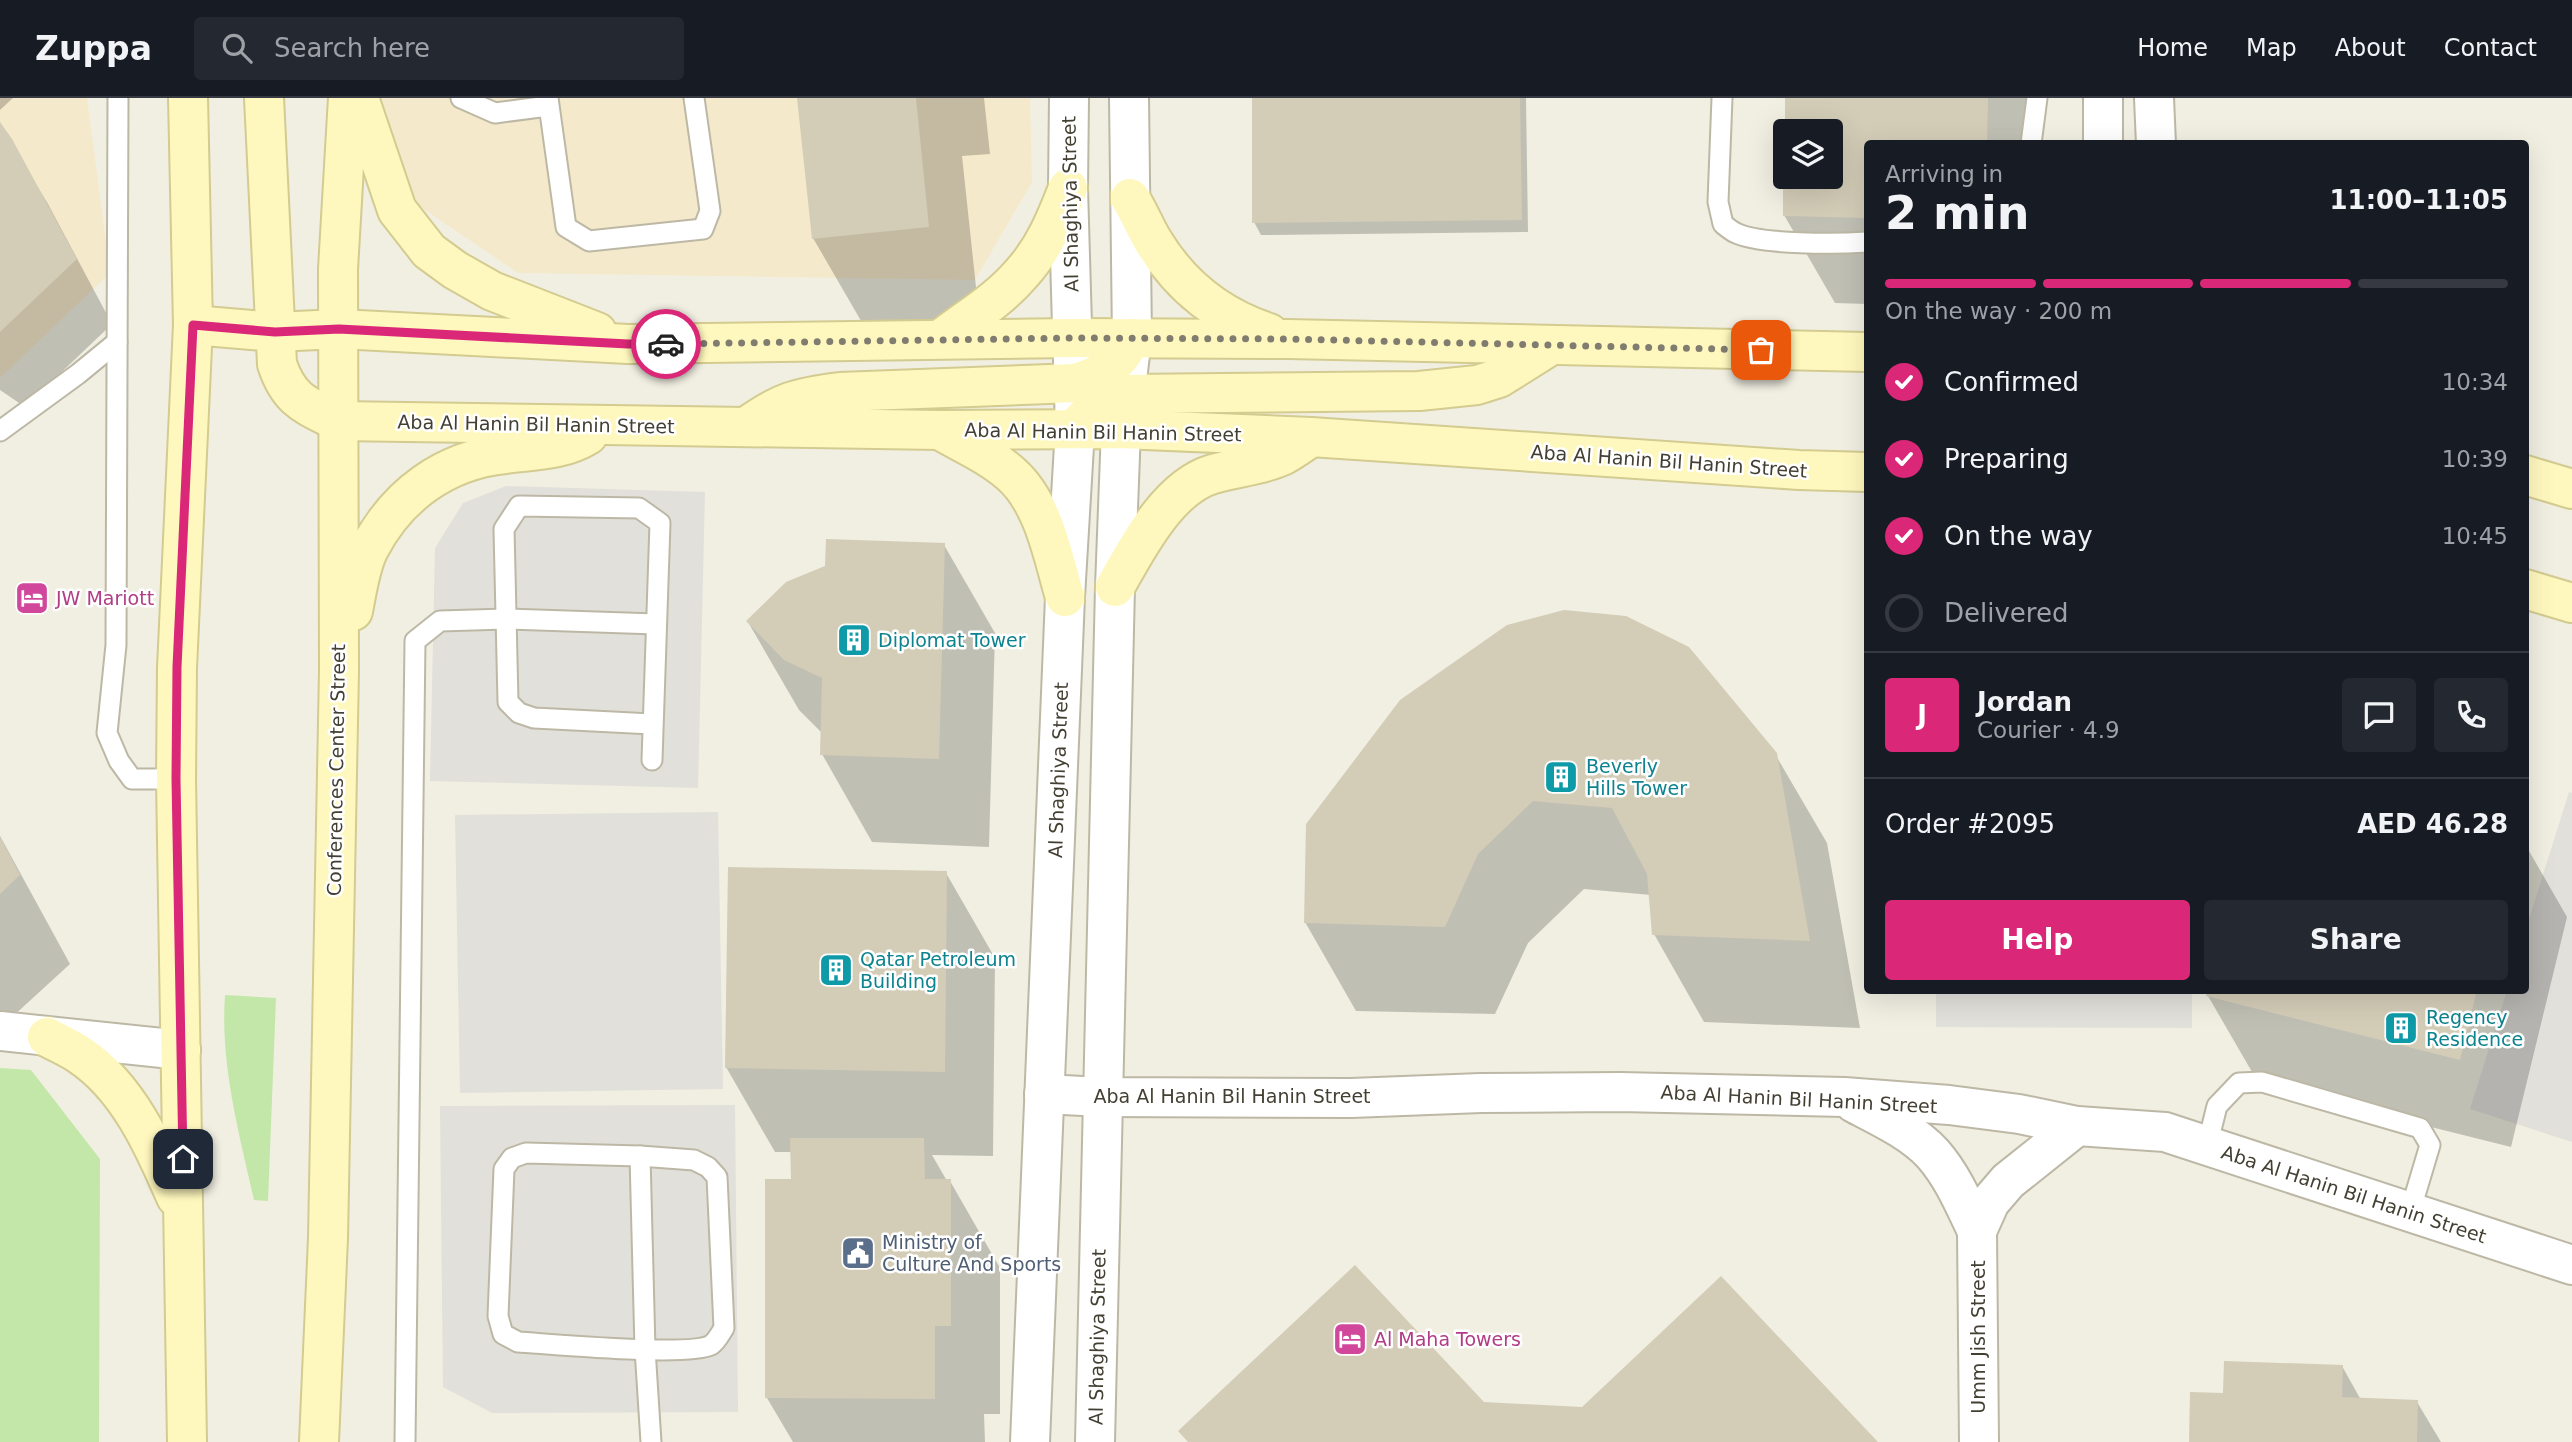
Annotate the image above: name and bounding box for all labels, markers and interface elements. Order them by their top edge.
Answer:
search box [194,17,684,80]
text: Zuppa [35,29,152,68]
icon: search [218,29,256,67]
text: Search here [274,33,430,63]
text: Home [2137,34,2208,62]
text: Map [2246,34,2297,62]
text: About [2335,34,2406,62]
text: Contact [2444,34,2537,62]
street label: Al Shaghiya Street [1057,116,1083,292]
map controls [1773,119,1843,189]
button: layers [1773,119,1843,189]
text: Arriving in [1885,161,2003,187]
text: 11:00–11:05 [2329,185,2508,215]
text: 2 min [1885,186,2029,240]
text: On the way · 200 m [1885,298,2112,324]
courier [631,309,701,379]
pin [1731,320,1791,380]
icon: car [647,325,685,363]
icon: bag [1742,331,1780,369]
icon: check [1885,363,1923,401]
text: Confirmed [1944,367,2079,397]
text: 10:34 [2442,369,2508,395]
street label: Aba Al Hanin Bil Hanin Street [397,411,675,437]
street label: Aba Al Hanin Bil Hanin Street [964,419,1242,445]
street label: Aba Al Hanin Bil Hanin Street [1530,440,1808,482]
icon: check [1885,440,1923,478]
text: Preparing [1944,444,2069,474]
text: 10:39 [2442,446,2508,472]
icon: check [1885,517,1923,555]
text: On the way [1944,521,2093,551]
text: 10:45 [2442,523,2508,549]
hotel icon: JW Mariott [13,579,51,617]
place label: JW Mariott [55,587,154,609]
text: Delivered [1944,598,2068,628]
building icon: Diplomat Tower [835,621,873,659]
place label: Diplomat Tower [878,629,1026,651]
street label: Conferences Center Street [323,644,349,896]
button: chat [2342,678,2416,752]
button: phone [2434,678,2508,752]
street label: Al Shaghiya Street [1044,682,1072,858]
text: Jordan [1977,687,2072,717]
text: J [1917,700,1927,730]
text: Courier · 4.9 [1977,717,2120,743]
place label: Beverly Hills Tower [1586,755,1687,799]
building icon: Beverly Hills Tower [1542,758,1580,796]
text: Order #2095 [1885,809,2055,839]
text: AED 46.28 [2357,809,2508,839]
button: Help [1885,900,2190,980]
button: Share [2204,900,2508,980]
place label: Qatar Petroleum Building [860,948,1016,992]
building icon: Qatar Petroleum Building [817,951,855,989]
place label: Regency Residence [2426,1006,2523,1050]
building icon: Regency Residence [2382,1009,2420,1047]
street label: Aba Al Hanin Bil Hanin Street [1660,1081,1938,1117]
street label: Aba Al Hanin Bil Hanin Street [1093,1085,1371,1107]
pin [153,1129,213,1189]
icon: home [164,1140,202,1178]
street label: Aba Al Hanin Bil Hanin Street [2219,1141,2489,1247]
place label: Ministry of Culture And Sports [882,1231,1061,1275]
public building icon: Ministry of Culture And Sports [839,1234,877,1272]
street label: Al Shaghiya Street [1084,1249,1110,1425]
street label: Umm Jish Street [1967,1260,1989,1414]
hotel icon: Al Maha Towers [1331,1320,1369,1358]
place label: Al Maha Towers [1374,1328,1521,1350]

